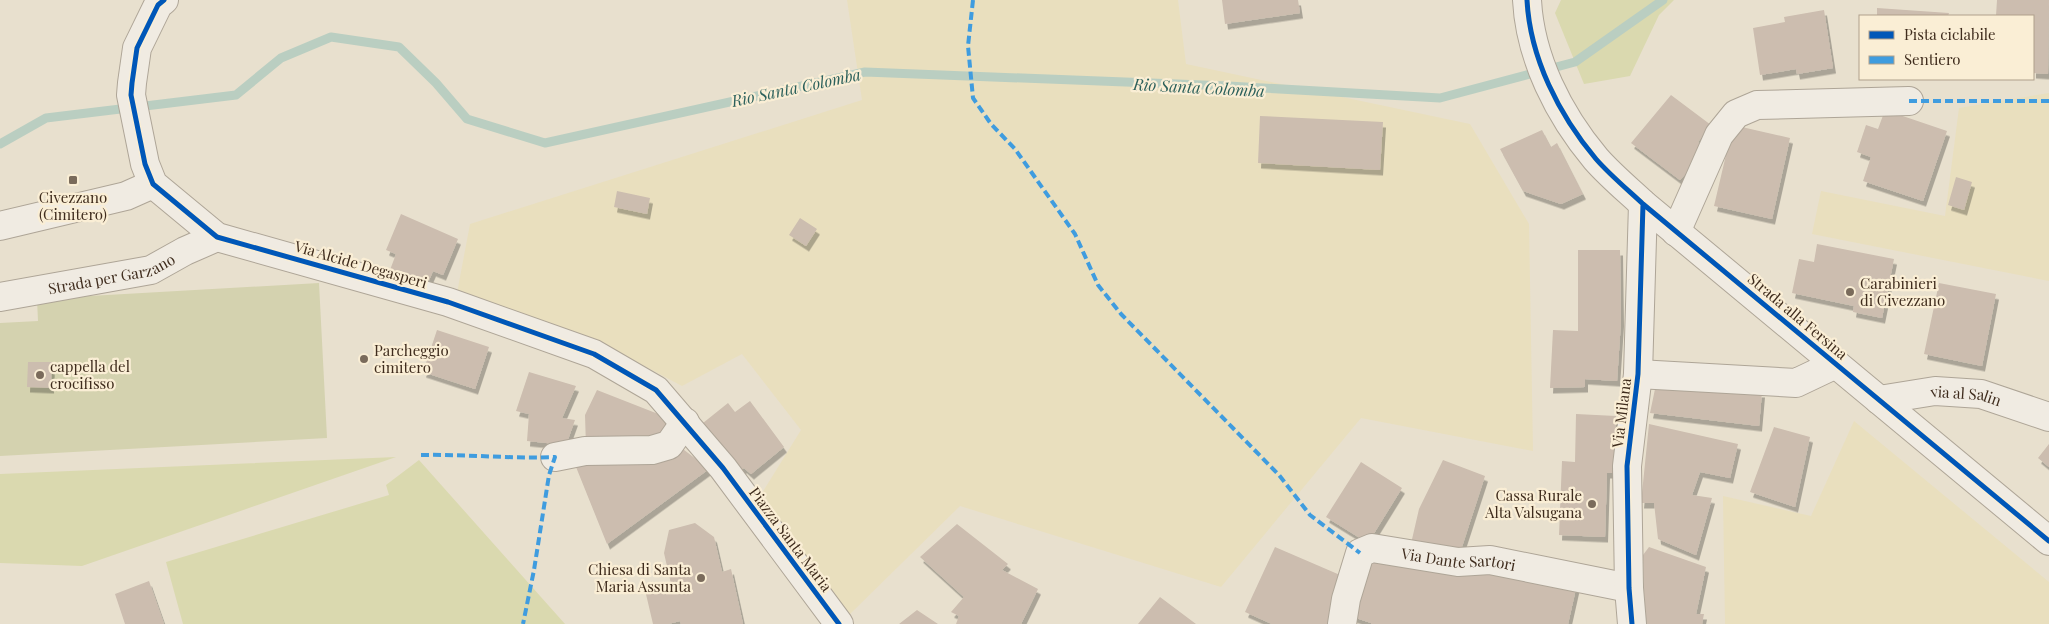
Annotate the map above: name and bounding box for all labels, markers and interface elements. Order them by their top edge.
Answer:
legend [1859,15,2034,80]
text: Pista ciclabile [1904,24,1996,44]
text: Sentiero [1904,49,1961,69]
water label: Rio Santa Colomba [728,63,863,111]
water label: Rio Santa Colomba [1132,73,1265,101]
marker: Civezzano (Cimitero) [67,174,79,186]
place label: Civezzano (Cimitero) [39,187,107,224]
street label: Via Alcide Degasperi [291,235,430,293]
street label: Strada per Garzano [46,249,178,298]
street label: Strada alla Fersina [1744,268,1852,364]
place label: Carabinieri di Civezzano [1860,273,1945,310]
marker: Carabinieri di Civezzano [1844,286,1856,298]
place label: Parcheggio cimitero [374,340,449,377]
marker: Parcheggio cimitero [358,353,370,365]
place label: cappella del crocifisso [50,356,130,393]
marker: cappella del crocifisso [34,369,46,381]
street label: Via Milana [1607,376,1635,450]
street label: via al Salin [1928,381,2004,410]
street label: Piazza Santa Maria [745,483,837,596]
place label: Cassa Rurale Alta Valsugana [1484,485,1583,522]
marker: Cassa Rurale Alta Valsugana [1586,498,1598,510]
street label: Via Dante Sartori [1399,543,1518,575]
place label: Chiesa di Santa Maria Assunta [588,559,692,596]
marker: Chiesa di Santa Maria Assunta [695,572,707,584]

